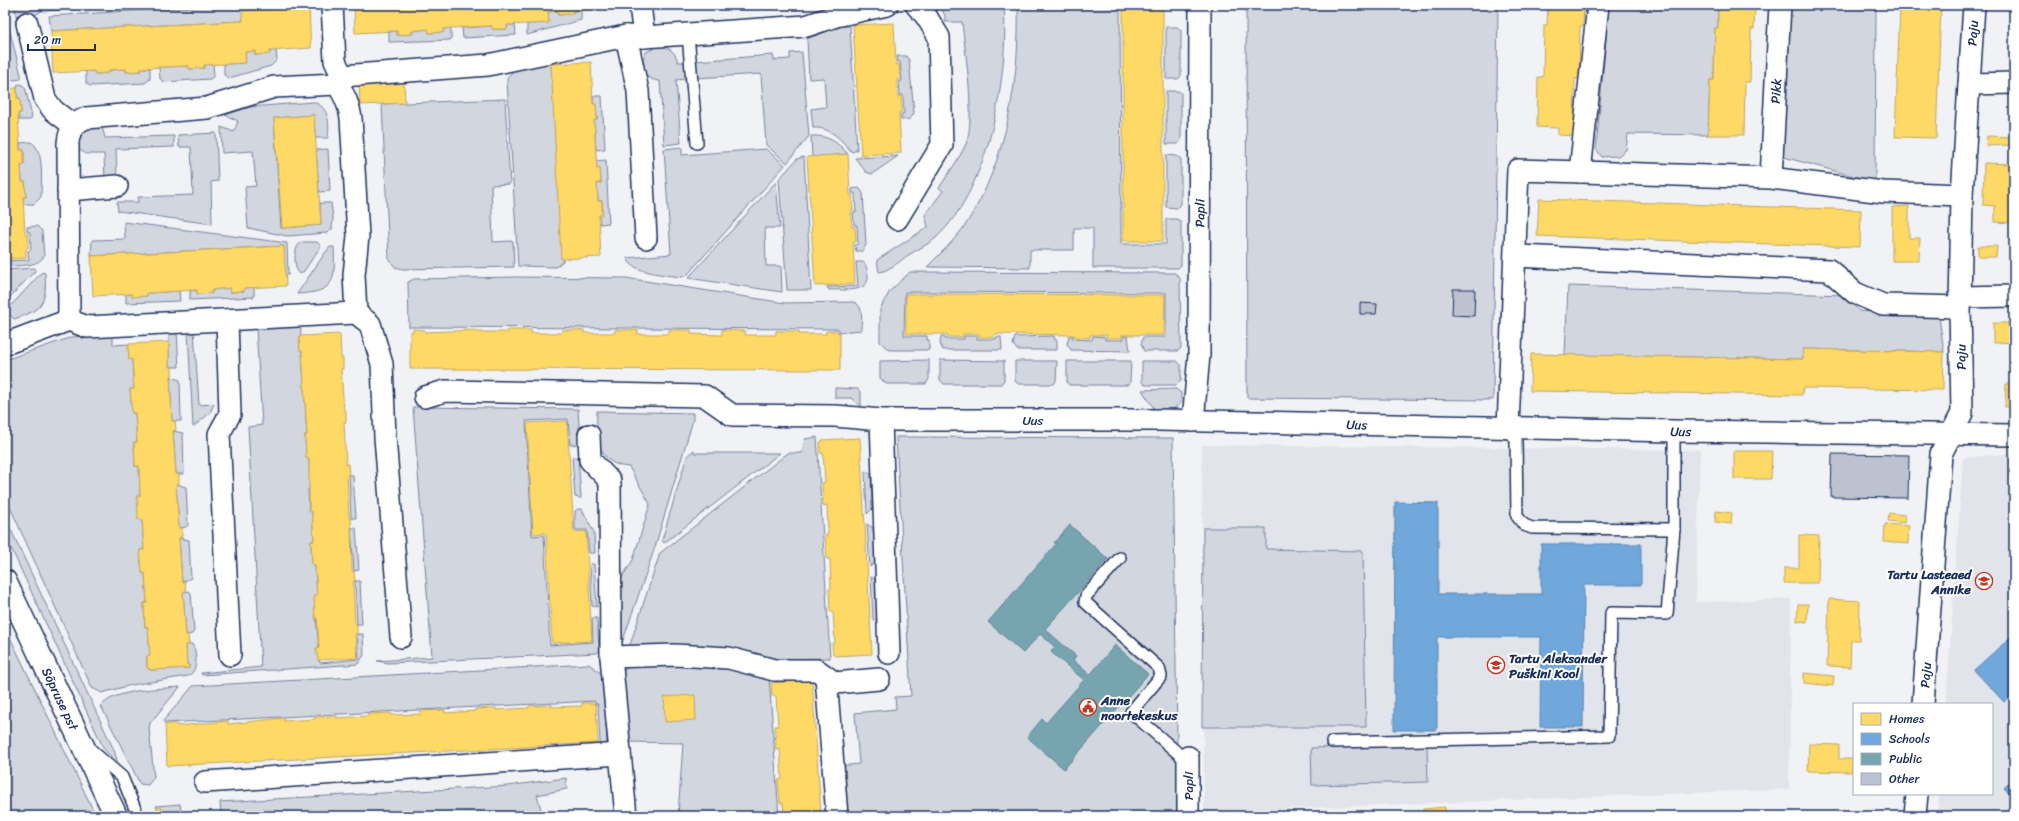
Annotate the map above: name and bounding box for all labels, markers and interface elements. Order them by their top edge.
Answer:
street label: Paju [1960,20,1985,47]
scale bar [28,26,95,52]
text: 20 m [34,29,61,51]
street label: Pikk [1763,78,1788,104]
street label: Papli [1188,199,1211,228]
street label: Paju [1949,344,1973,370]
street label: Uus [1022,409,1044,432]
street label: Uus [1346,413,1369,436]
street label: Uus [1670,419,1692,443]
place label: Tartu Lasteaed Annike [1887,563,1972,601]
school or university icon: Tartu Lasteaed Annike [1974,571,1994,591]
place label: Tartu Aleksander Puškini Kool [1509,647,1608,685]
school or university icon: Tartu Aleksander Puškini Kool [1486,655,1506,675]
street label: Paju [1913,661,1937,689]
street label: Sõpruse pst [36,663,86,735]
place label: Anne noortekeskus [1100,689,1178,727]
public building icon: Anne noortekeskus [1078,697,1098,717]
legend [1853,703,1993,795]
text: Homes [1889,708,1925,730]
text: Schools [1889,728,1930,750]
text: Public [1889,748,1922,770]
text: Other [1889,768,1920,790]
street label: Papli [1177,771,1200,800]

